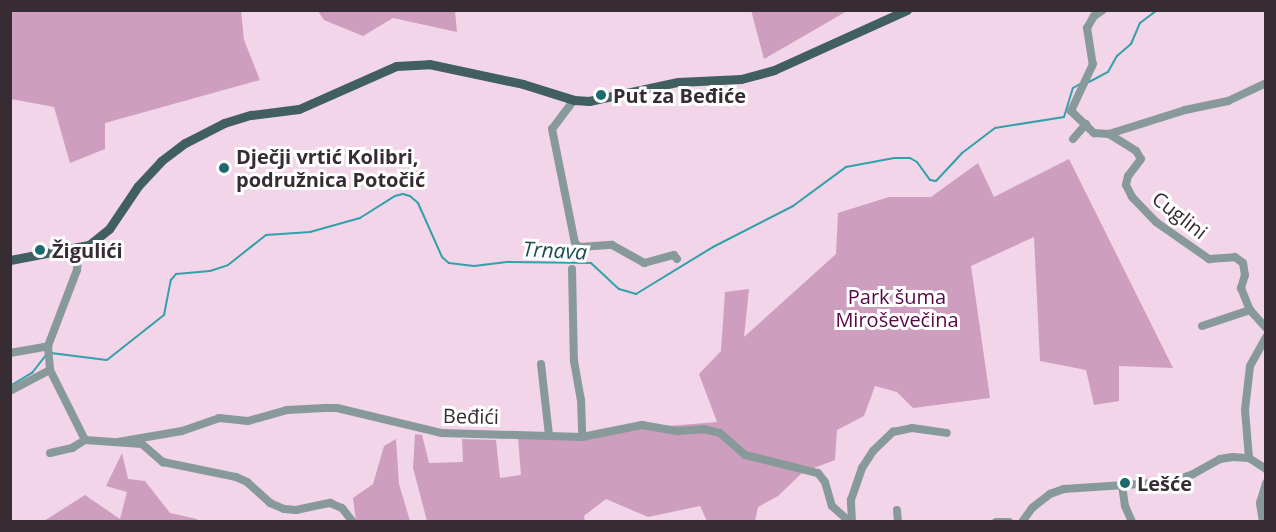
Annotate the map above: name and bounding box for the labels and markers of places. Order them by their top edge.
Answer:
place label: Put za Beđiće [613,83,746,107]
marker: Put za Beđiće [594,88,608,102]
place label: Dječji vrtić Kolibri, podružnica Potočić [236,144,425,191]
marker: Dječji vrtić Kolibri, podružnica Potočić [217,161,231,175]
place label: Žigulići [52,238,123,262]
marker: Žigulići [33,243,47,257]
place label: Lešće [1137,471,1192,495]
marker: Lešće [1118,476,1132,490]

